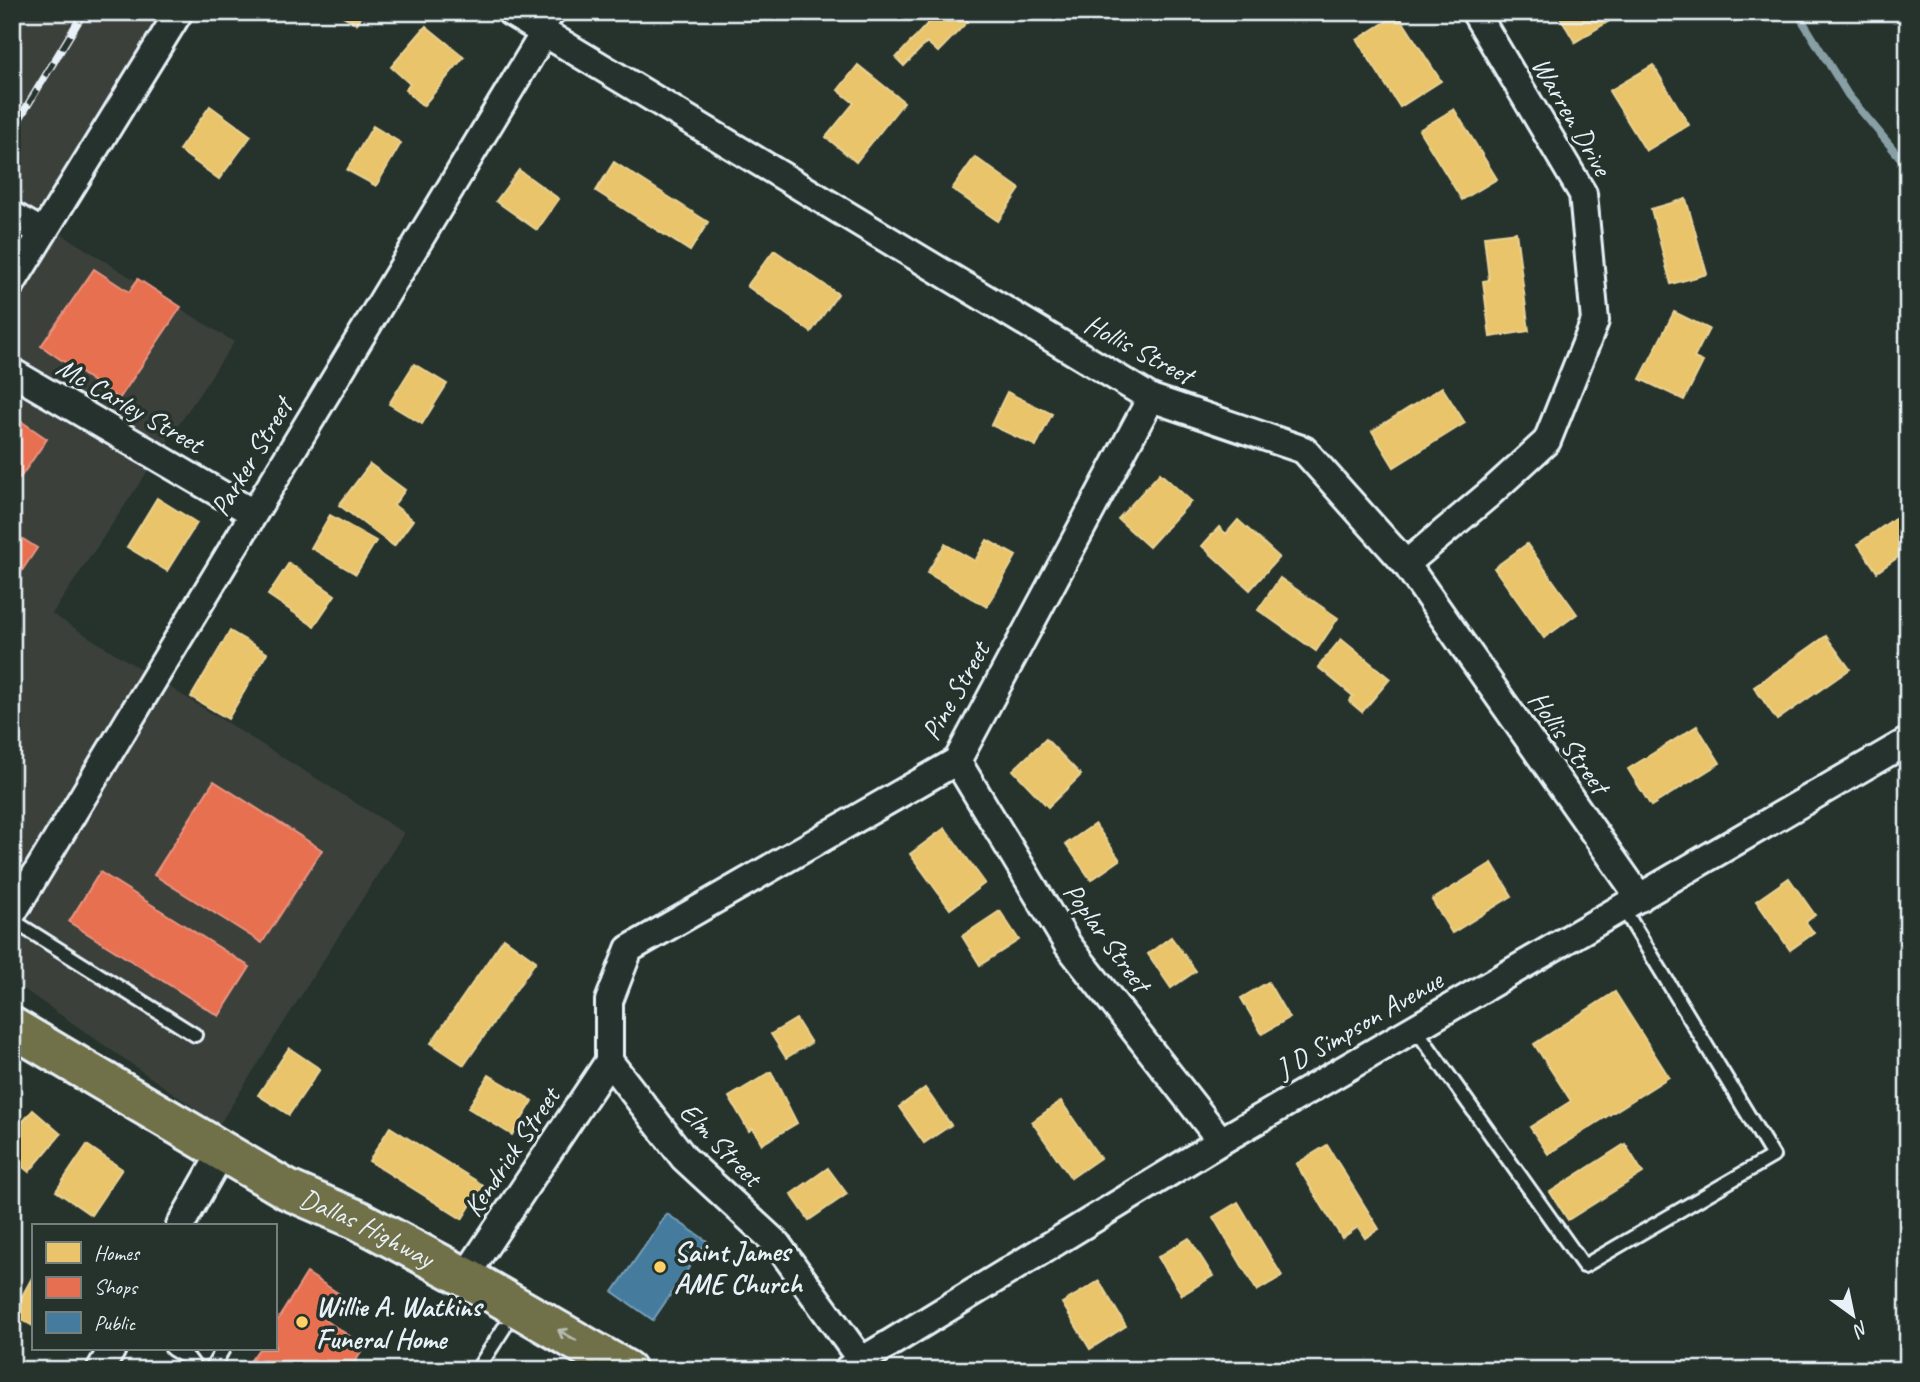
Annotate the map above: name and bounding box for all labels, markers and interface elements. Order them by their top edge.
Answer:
street label: Warren Drive [1524,50,1621,183]
street label: Hollis Street [1079,306,1202,394]
street label: Mc Carley Street [51,349,212,462]
street label: Parker Street [202,388,302,522]
street label: Pine Street [913,633,998,746]
street label: Hollis Street [1521,684,1619,803]
street label: Poplar Street [1056,876,1161,1001]
street label: J D Simpson Avenue [1268,961,1450,1087]
street label: Kendrick Street [455,1079,568,1223]
street label: Elm Street [672,1094,772,1195]
street label: Dallas Highway [295,1180,442,1276]
legend [32,1224,276,1350]
place label: Saint James AME Church [674,1234,804,1301]
text: Homes [94,1240,141,1266]
marker: Saint James AME Church [652,1259,668,1275]
text: Shops [94,1274,139,1300]
north arrow [1818,1280,1888,1350]
place label: Willie A. Watkins Funeral Home [316,1289,484,1356]
text: Public [94,1310,136,1336]
marker: Willie A. Watkins Funeral Home [294,1314,310,1330]
text: N [1848,1315,1873,1343]
one-way arrow [557,1328,577,1342]

